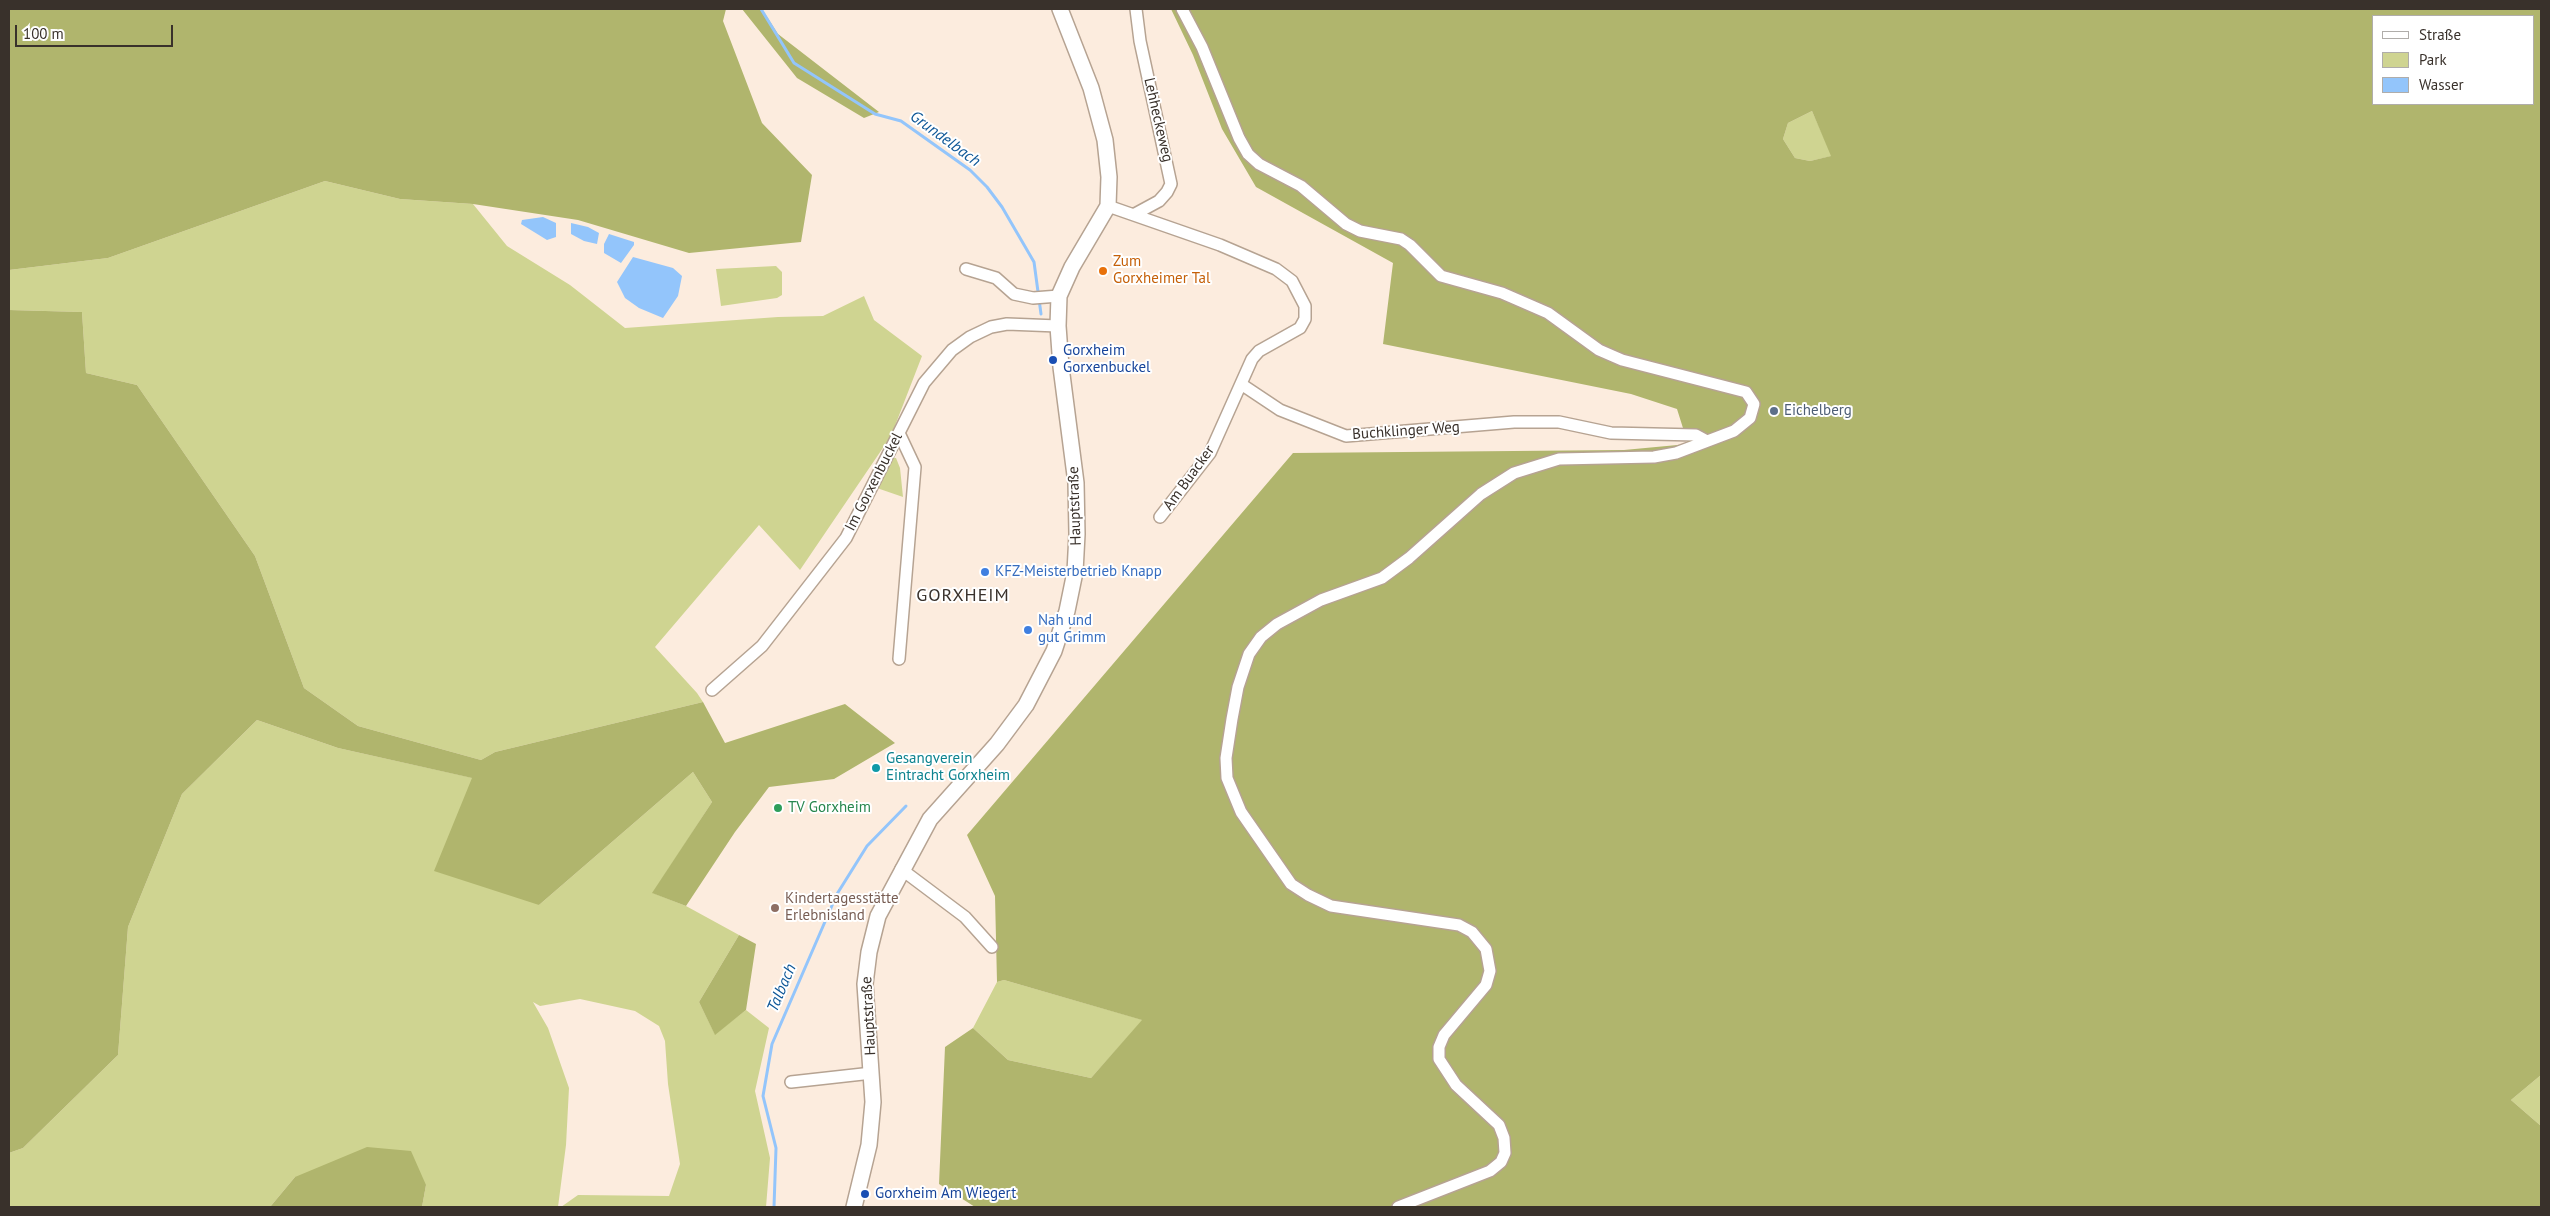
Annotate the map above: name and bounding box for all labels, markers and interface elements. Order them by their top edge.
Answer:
scale bar [18,15,175,47]
legend [2372,15,2535,105]
text: 100 m [23,24,64,43]
text: Straße [2419,25,2461,44]
text: Park [2419,50,2447,69]
text: Wasser [2419,75,2464,94]
street label: Lehheckeweg [1140,76,1176,164]
water label: Grundelbach [906,107,984,171]
place label: Zum Gorxheimer Tal [1113,253,1210,288]
marker: Zum Gorxheimer Tal [1097,265,1109,277]
place label: Gorxheim Gorxenbuckel [1063,342,1150,377]
marker: Gorxheim Gorxenbuckel [1047,354,1059,366]
place label: Eichelberg [1784,402,1852,420]
marker: Eichelberg [1768,405,1780,417]
street label: Buchklinger Weg [1352,418,1460,444]
street label: Im Gorxenbuckel [841,430,907,534]
street label: Am Buacker [1159,442,1219,514]
street label: Hauptstraße [1065,466,1085,546]
place label: KFZ-Meisterbetrieb Knapp [995,563,1162,581]
marker: KFZ-Meisterbetrieb Knapp [979,566,991,578]
district label: GORXHEIM [915,585,1011,607]
place label: Nah und gut Grimm [1038,612,1106,647]
marker: Nah und gut Grimm [1022,624,1034,636]
place label: Gesangverein Eintracht Gorxheim [886,750,1010,785]
marker: Gesangverein Eintracht Gorxheim [870,762,882,774]
place label: TV Gorxheim [788,799,871,817]
marker: TV Gorxheim [772,802,784,814]
place label: Kindertagesstätte Erlebnisland [785,890,899,925]
marker: Kindertagesstätte Erlebnisland [769,902,781,914]
water label: Talbach [763,961,801,1015]
street label: Hauptstraße [858,976,880,1056]
place label: Gorxheim Am Wiegert [875,1185,1016,1203]
marker: Gorxheim Am Wiegert [859,1188,871,1200]

